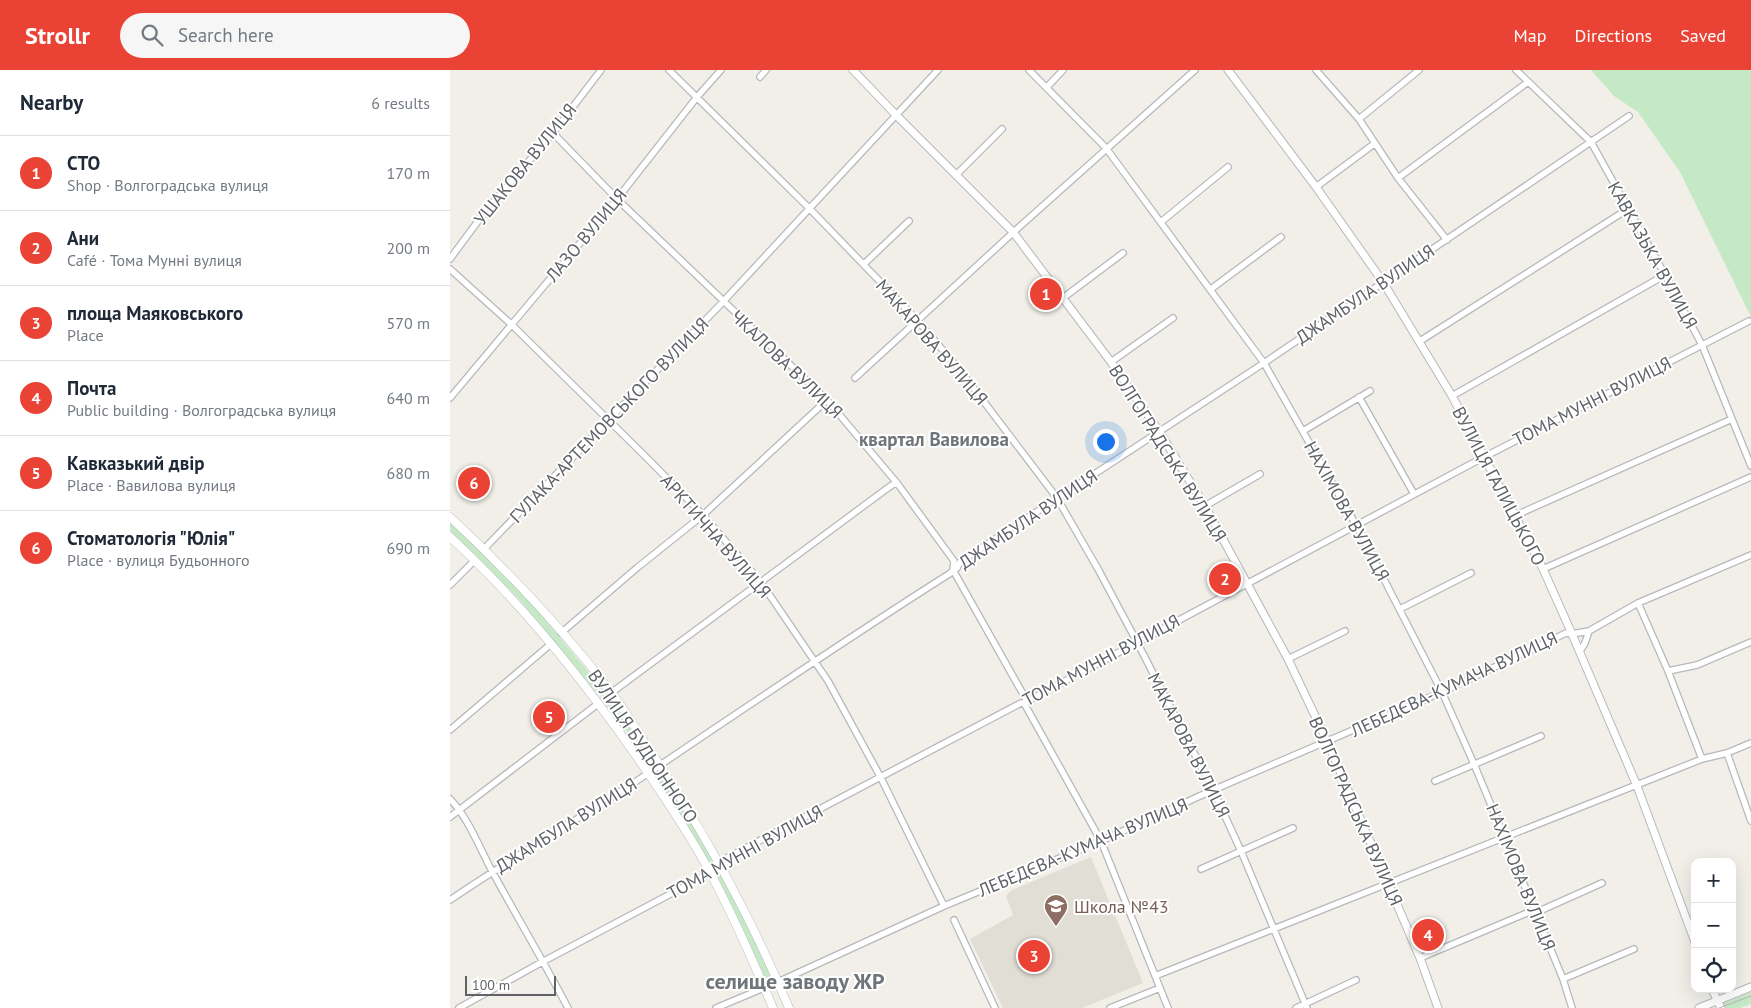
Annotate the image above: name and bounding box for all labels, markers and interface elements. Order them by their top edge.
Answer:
search box [120,13,470,58]
text: Strollr [25,20,90,51]
icon: search [138,21,166,49]
text: Search here [178,23,274,47]
text: Map [1514,24,1546,47]
text: Directions [1574,24,1652,47]
text: Saved [1680,24,1726,47]
text: Nearby [20,89,83,116]
text: 6 results [371,93,430,113]
street label: УШАКОВА ВУЛИЦЯ [469,98,581,230]
text: СТО [67,151,100,175]
text: 1 [31,163,41,183]
text: 170 m [387,163,430,183]
text: Shop · Волгоградська вулиця [67,175,268,195]
street label: КАВКАЗЬКА ВУЛИЦЯ [1603,177,1703,333]
street label: ЛАЗО ВУЛИЦЯ [540,184,632,287]
text: Ани [67,226,99,250]
text: 2 [31,238,41,258]
text: 200 m [387,238,430,258]
street label: ДЖАМБУЛА ВУЛИЦЯ [1291,239,1439,349]
text: Café · Тома Мунні вулиця [67,250,242,270]
street label: МАКАРОВА ВУЛИЦЯ [871,274,993,410]
pin: 1 [1030,275,1062,313]
text: площа Маяковського [67,301,243,325]
street label: ЧКАЛОВА ВУЛИЦЯ [726,305,848,423]
street label: ГУЛАКА-АРТЕМОВСЬКОГО ВУЛИЦЯ [504,312,714,528]
text: 3 [31,313,41,333]
text: 570 m [387,313,430,333]
text: Place [67,325,104,345]
street label: ТОМА МУННІ ВУЛИЦЯ [1509,351,1675,451]
street label: ВОЛГОГРАДСЬКА ВУЛИЦЯ [1104,360,1232,546]
text: Почта [67,376,116,400]
text: 4 [31,388,41,408]
text: 640 m [387,388,430,408]
text: Public building · Волгоградська вулиця [67,400,336,420]
street label: ВУЛИЦЯ ГАЛИЦЬКОГО [1447,403,1551,569]
district label: квартал Вавилова [859,427,1009,451]
your location [1093,429,1119,455]
street label: НАХІМОВА ВУЛИЦЯ [1299,437,1395,585]
text: Кавказький двір [67,451,205,475]
text: 5 [31,463,41,483]
text: 680 m [387,463,430,483]
pin: 6 [458,464,490,502]
street label: ДЖАМБУЛА ВУЛИЦЯ [954,464,1102,574]
street label: АРКТИЧНА ВУЛИЦЯ [656,469,776,603]
text: Place · Вавилова вулиця [67,475,236,495]
text: Стоматологія "Юлія" [67,526,236,550]
text: 6 [31,538,41,558]
text: 690 m [387,538,430,558]
text: Place · вулиця Будьонного [67,550,250,570]
pin: 2 [1209,560,1241,598]
street label: ТОМА МУННІ ВУЛИЦЯ [1018,609,1184,711]
street label: ЛЕБЕДЄВА-КУМАЧА ВУЛИЦЯ [1346,626,1561,742]
street label: ВУЛИЦЯ БУДЬОННОГО [583,665,703,827]
street label: МАКАРОВА ВУЛИЦЯ [1143,669,1235,821]
pin: 5 [533,698,565,736]
street label: ВОЛГОГРАДСЬКА ВУЛИЦЯ [1304,713,1408,909]
street label: ДЖАМБУЛА ВУЛИЦЯ [491,772,641,878]
street label: ЛЕБЕДЄВА-КУМАЧА ВУЛИЦЯ [974,792,1191,902]
street label: ТОМА МУННІ ВУЛИЦЯ [663,800,827,904]
street label: НАХІМОВА ВУЛИЦЯ [1481,800,1561,954]
map controls [1691,858,1736,993]
button: + [1691,858,1736,903]
school or university icon: Школа №43 [1043,893,1069,927]
place label: Школа №43 [1074,895,1169,918]
button: − [1691,903,1736,948]
pin: 4 [1412,916,1444,954]
pin: 3 [1018,937,1050,975]
button: locate [1691,948,1736,993]
district label: селище заводу ЖР [705,967,885,995]
scale bar [465,973,556,996]
text: 100 m [472,976,510,994]

